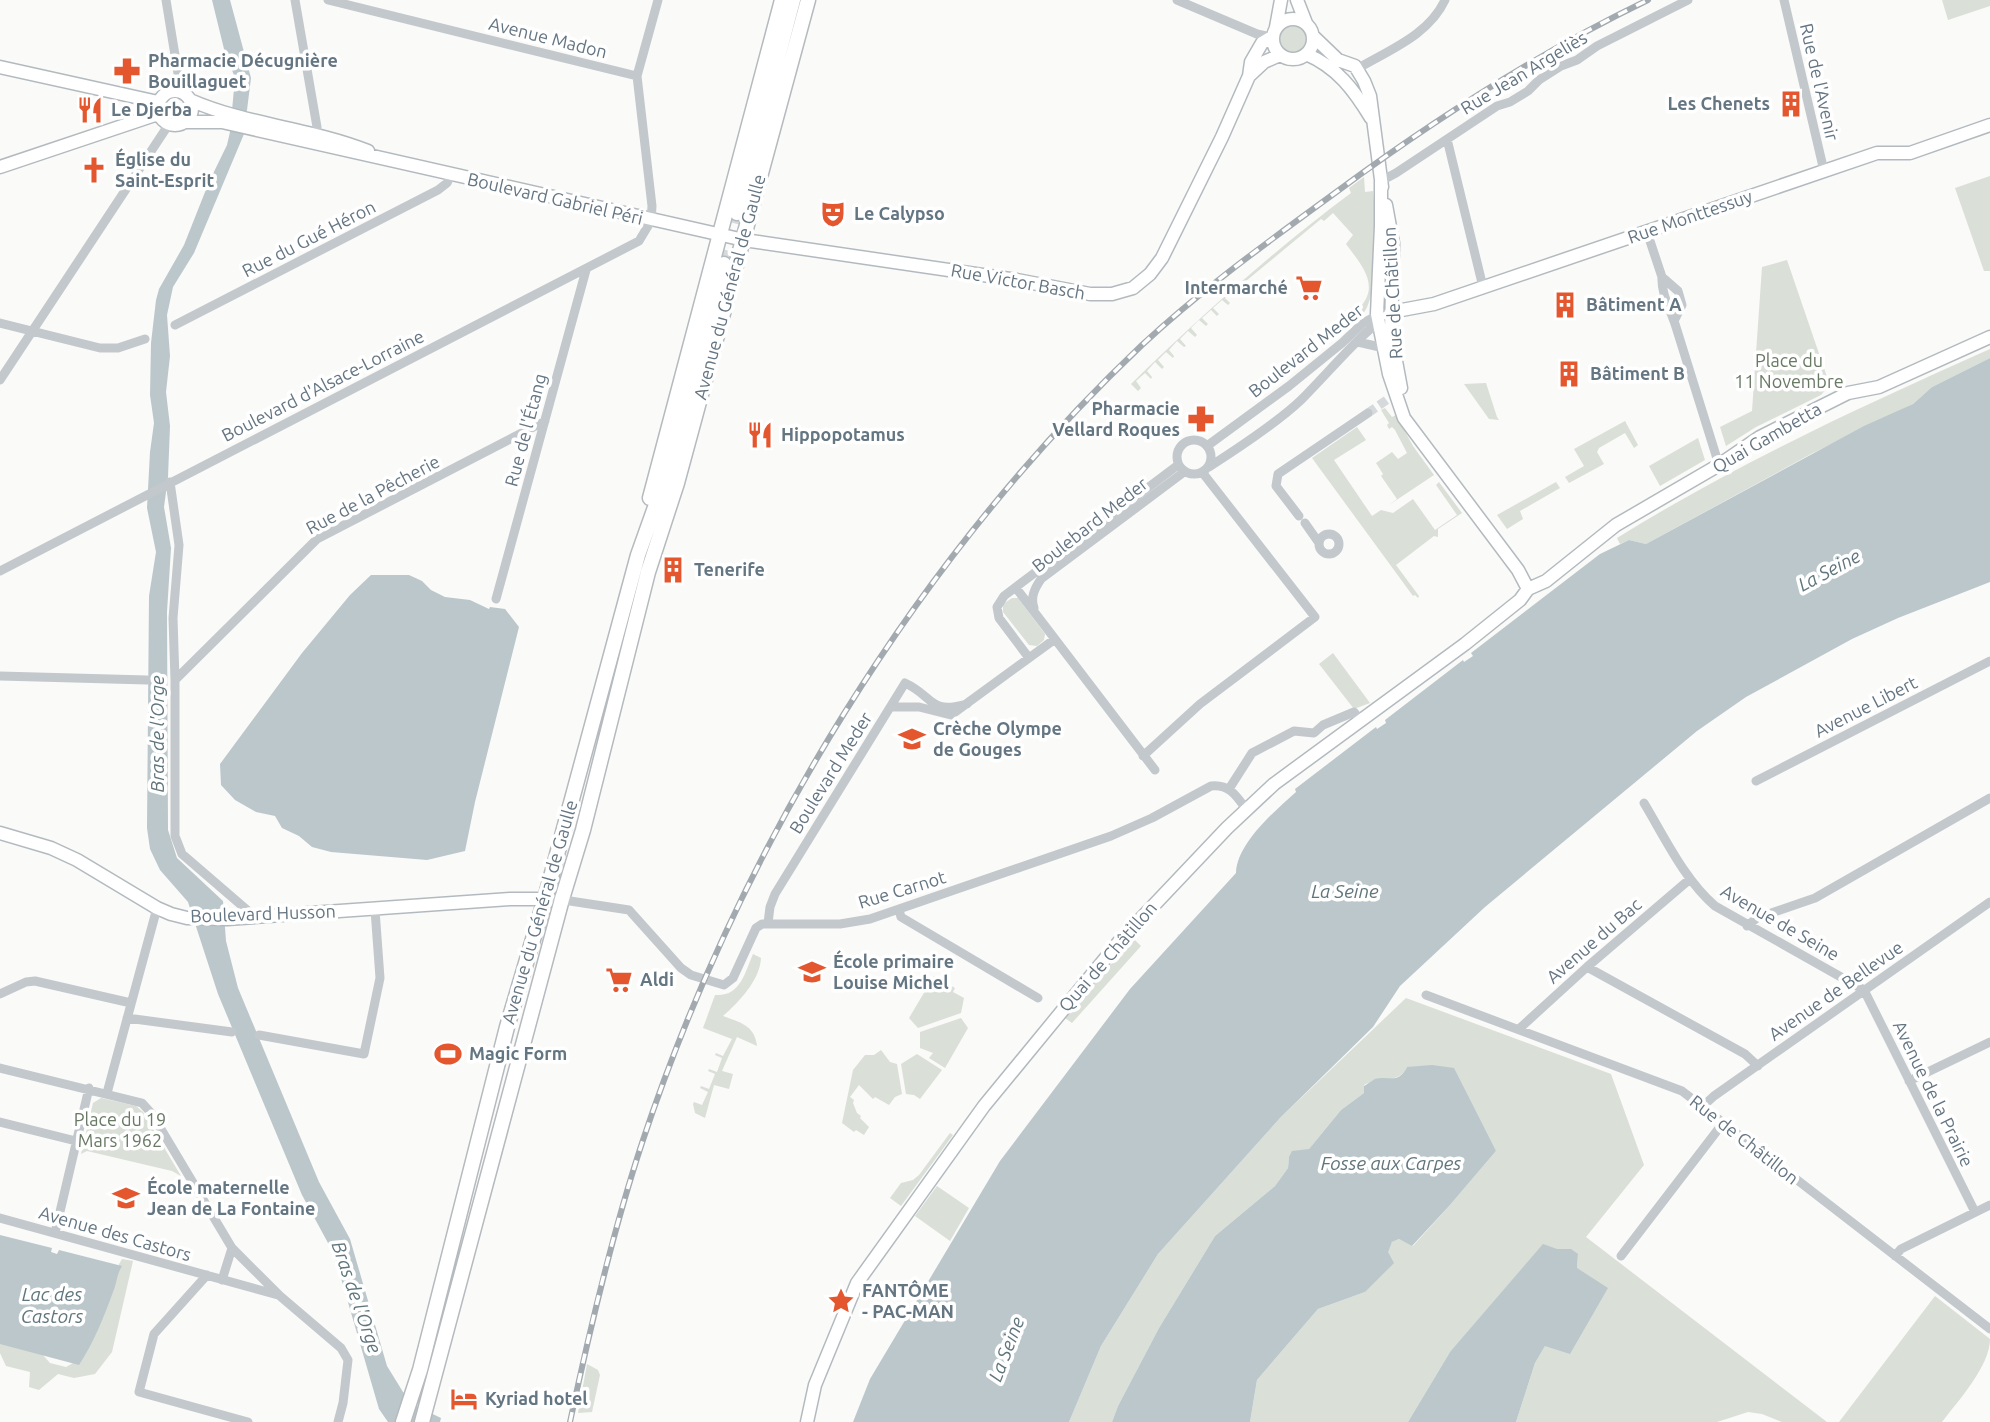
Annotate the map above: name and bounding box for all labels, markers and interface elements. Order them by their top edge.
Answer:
street label: Avenue Madon [487,13,609,61]
street label: Rue de l'Avenir [1797,21,1843,142]
street label: Rue Jean Argeliès [1457,26,1590,118]
place label: Pharmacie Décugnière Bouillaguet [148,50,338,91]
pharmacy icon: Pharmacie Décugnière Bouillaguet [112,56,142,86]
building icon: Les Chenets [1776,89,1806,119]
place label: Les Chenets [1667,93,1770,113]
restaurant icon: Le Djerba [75,95,105,125]
place label: Le Djerba [111,99,192,119]
place label: Église du Saint-Esprit [115,148,214,190]
church icon: Église du Saint-Esprit [79,155,109,185]
street label: Boulevard Gabriel Péri [465,168,645,228]
street label: Avenue du Général de Gaulle [689,172,769,401]
street label: Rue Monttessuy [1625,185,1755,247]
street label: Rue du Gué Héron [239,196,379,280]
theatre icon: Le Calypso [818,199,848,229]
place label: Le Calypso [854,203,945,223]
street label: Rue de Châtillon [1379,226,1405,360]
street label: Rue Victor Basch [949,259,1087,303]
supermarket icon: Intermarché [1294,273,1324,303]
place label: Intermarché [1185,277,1288,297]
building icon: Bâtiment A [1550,290,1580,320]
place label: Bâtiment A [1586,294,1682,314]
street label: Boulevard Meder [1244,299,1367,401]
street label: Boulevard d'Alsace-Lorraine [218,325,427,445]
park label: Place du 11 Novembre [1734,350,1844,391]
building icon: Bâtiment B [1554,359,1584,389]
place label: Bâtiment B [1590,363,1685,383]
street label: Rue de l'Étang [499,371,550,488]
place label: Pharmacie Vellard Roques [1052,398,1180,439]
street label: Quai Gambetta [1708,398,1825,477]
pharmacy icon: Pharmacie Vellard Roques [1186,404,1216,434]
restaurant icon: Hippopotamus [745,420,775,450]
place label: Hippopotamus [781,424,905,444]
street label: Rue de la Pêcherie [302,450,443,538]
street label: Boulebard Meder [1028,473,1151,575]
water label: La Seine [1794,544,1864,596]
building icon: Tenerife [658,555,688,585]
place label: Tenerife [694,559,765,579]
street label: Avenue Libert [1811,672,1920,741]
water label: Bras de l'Orge [146,675,168,793]
street label: Boulevard Meder [785,708,876,837]
place label: Crèche Olympe de Gouges [933,718,1062,759]
school or university icon: Crèche Olympe de Gouges [897,724,927,754]
street label: Avenue du Général de Gaulle [497,797,581,1026]
street label: Rue Carnot [855,866,948,912]
water label: La Seine [1311,880,1379,902]
street label: Avenue de Seine [1718,880,1843,964]
street label: Avenue du Bac [1542,894,1645,987]
street label: Quai de Châtillon [1054,897,1161,1016]
street label: Boulevard Husson [190,900,336,926]
street label: Avenue de Bellevue [1765,936,1906,1044]
place label: École primaire Louise Michel [833,950,954,992]
school or university icon: École primaire Louise Michel [797,957,827,987]
supermarket icon: Aldi [604,965,634,995]
place label: Aldi [640,969,674,989]
street label: Avenue de la Prairie [1890,1017,1978,1170]
sports icon: Magic Form [433,1039,463,1069]
place label: Magic Form [469,1043,567,1063]
street label: Rue de Châtillon [1686,1091,1803,1188]
park label: Place du 19 Mars 1962 [74,1109,166,1150]
water label: Fosse aux Carpes [1321,1152,1461,1174]
place label: École maternelle Jean de La Fontaine [147,1176,315,1218]
school or university icon: École maternelle Jean de La Fontaine [111,1183,141,1213]
street label: Avenue des Castors [37,1202,194,1264]
water label: Bras de l'Orge [328,1238,387,1356]
place label: FANTÔME - PAC-MAN [862,1279,954,1321]
water label: Lac des Castors [21,1283,83,1327]
place icon: FANTÔME - PAC-MAN [826,1286,856,1316]
water label: La Seine [984,1313,1028,1384]
hotel icon: Kyriad hotel [449,1384,479,1414]
place label: Kyriad hotel [485,1388,588,1408]

